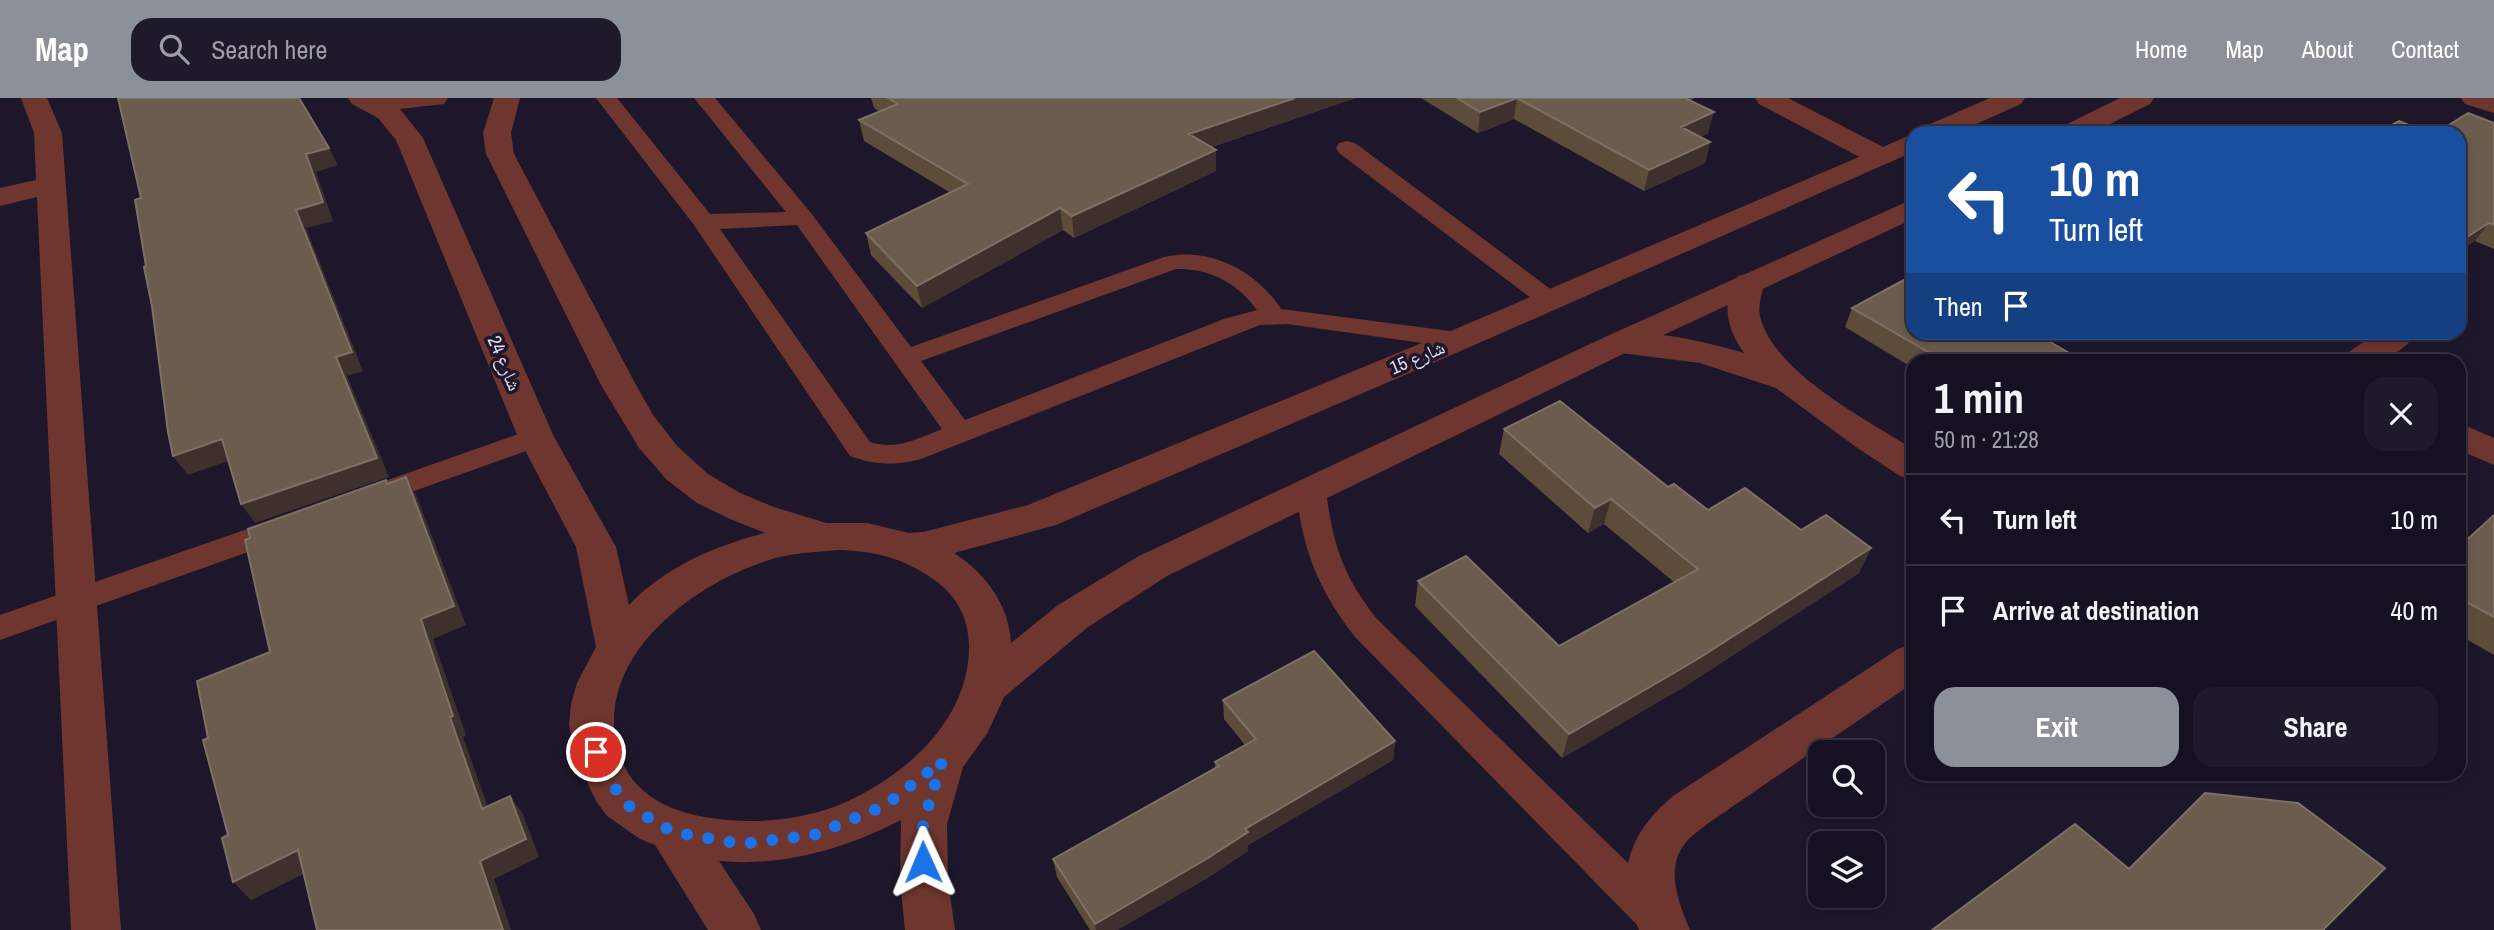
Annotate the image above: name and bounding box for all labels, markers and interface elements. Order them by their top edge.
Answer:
search box [131,18,621,81]
text: Map [35,27,89,71]
icon: search [155,30,193,68]
text: Search here [211,32,327,67]
text: Home [2135,33,2187,65]
text: Map [2225,33,2264,65]
text: About [2302,33,2353,65]
text: Contact [2391,33,2459,65]
text: 10 m [2049,145,2141,211]
icon: left [1934,154,2025,245]
text: Turn left [2049,208,2143,251]
icon: arrive [1997,287,2035,325]
text: Then [1934,289,1983,324]
street label: شارع 24 [482,331,528,395]
street label: شارع 15 [1385,334,1449,380]
text: 1 min [1934,370,2024,426]
button: close [2364,377,2438,451]
text: 50 m · 21:28 [1934,424,2039,455]
icon: left [1934,501,1972,539]
text: Turn left [1993,502,2077,537]
text: 10 m [2391,502,2438,537]
icon: arrive [1934,592,1972,630]
text: Arrive at destination [1993,593,2199,628]
text: 40 m [2391,593,2438,628]
button: Exit [1934,687,2179,767]
button: Share [2193,687,2438,767]
pin [566,722,626,782]
icon: arrive [577,733,615,771]
map controls [1808,740,1885,908]
button: search [1808,740,1885,817]
position arrow [886,825,960,899]
button: layers [1808,831,1885,908]

